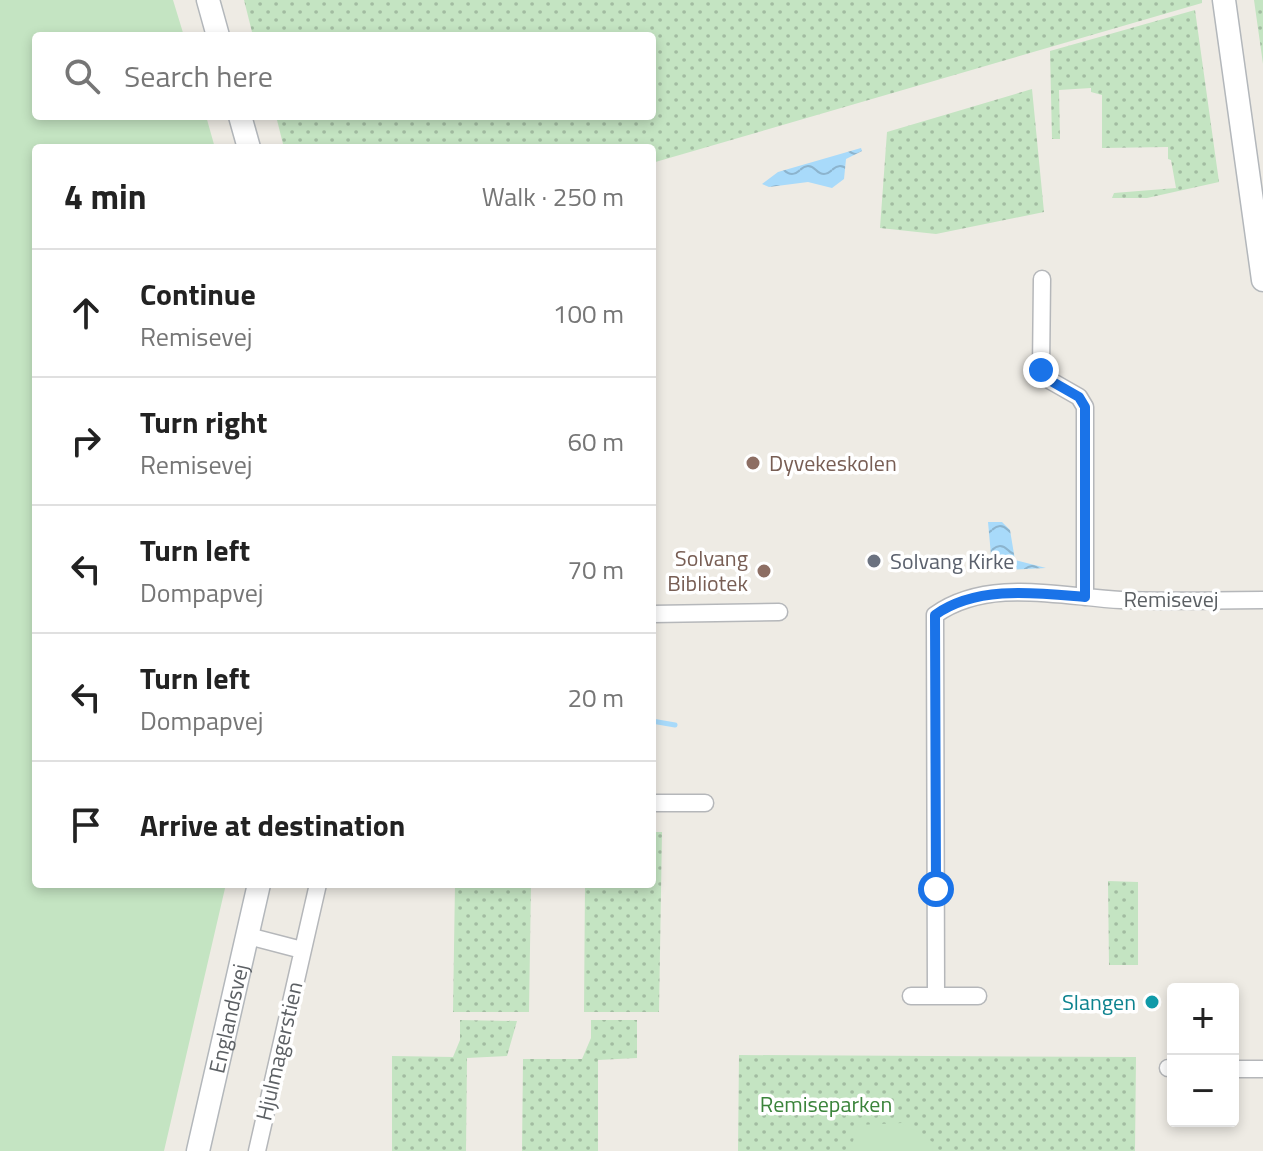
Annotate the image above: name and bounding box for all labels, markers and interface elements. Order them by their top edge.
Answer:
search box [32,32,656,120]
text: Search here [124,53,273,99]
icon: search [60,54,104,98]
text: 4 min [64,170,147,222]
text: Walk · 250 m [482,177,624,216]
text: Continue [140,271,256,317]
icon: ahead [64,291,108,335]
text: 100 m [553,294,624,333]
text: Remisevej [140,317,252,356]
route end [1023,352,1059,388]
text: Turn right [140,399,268,445]
icon: right [64,419,108,463]
text: 60 m [567,422,624,461]
text: Remisevej [140,445,252,484]
place label: Dyvekeskolen [769,446,897,480]
marker: Dyvekeskolen [744,454,762,472]
text: Turn left [140,527,250,573]
place label: Solvang Bibliotek [667,541,748,600]
place label: Solvang Kirke [890,544,1014,578]
icon: left [64,547,108,591]
text: 70 m [567,550,624,589]
marker: Solvang Kirke [865,552,883,570]
marker: Solvang Bibliotek [755,562,773,580]
text: Dompapvej [140,573,264,612]
street label: Remisevej [1123,582,1219,616]
text: Turn left [140,655,250,701]
icon: left [64,675,108,719]
text: 20 m [567,678,624,717]
text: Dompapvej [140,701,264,740]
text: Arrive at destination [140,802,405,848]
icon: arrive [64,803,108,847]
route start [918,871,954,907]
street label: Englandsvej [199,960,257,1076]
street label: Hjulmagerstien [247,978,311,1124]
map controls [1167,983,1239,1127]
button: + [1167,983,1239,1055]
place label: Slangen [1062,985,1136,1019]
marker: Slangen [1143,993,1161,1011]
button: − [1167,1055,1239,1127]
park label: Remiseparken [760,1087,892,1121]

